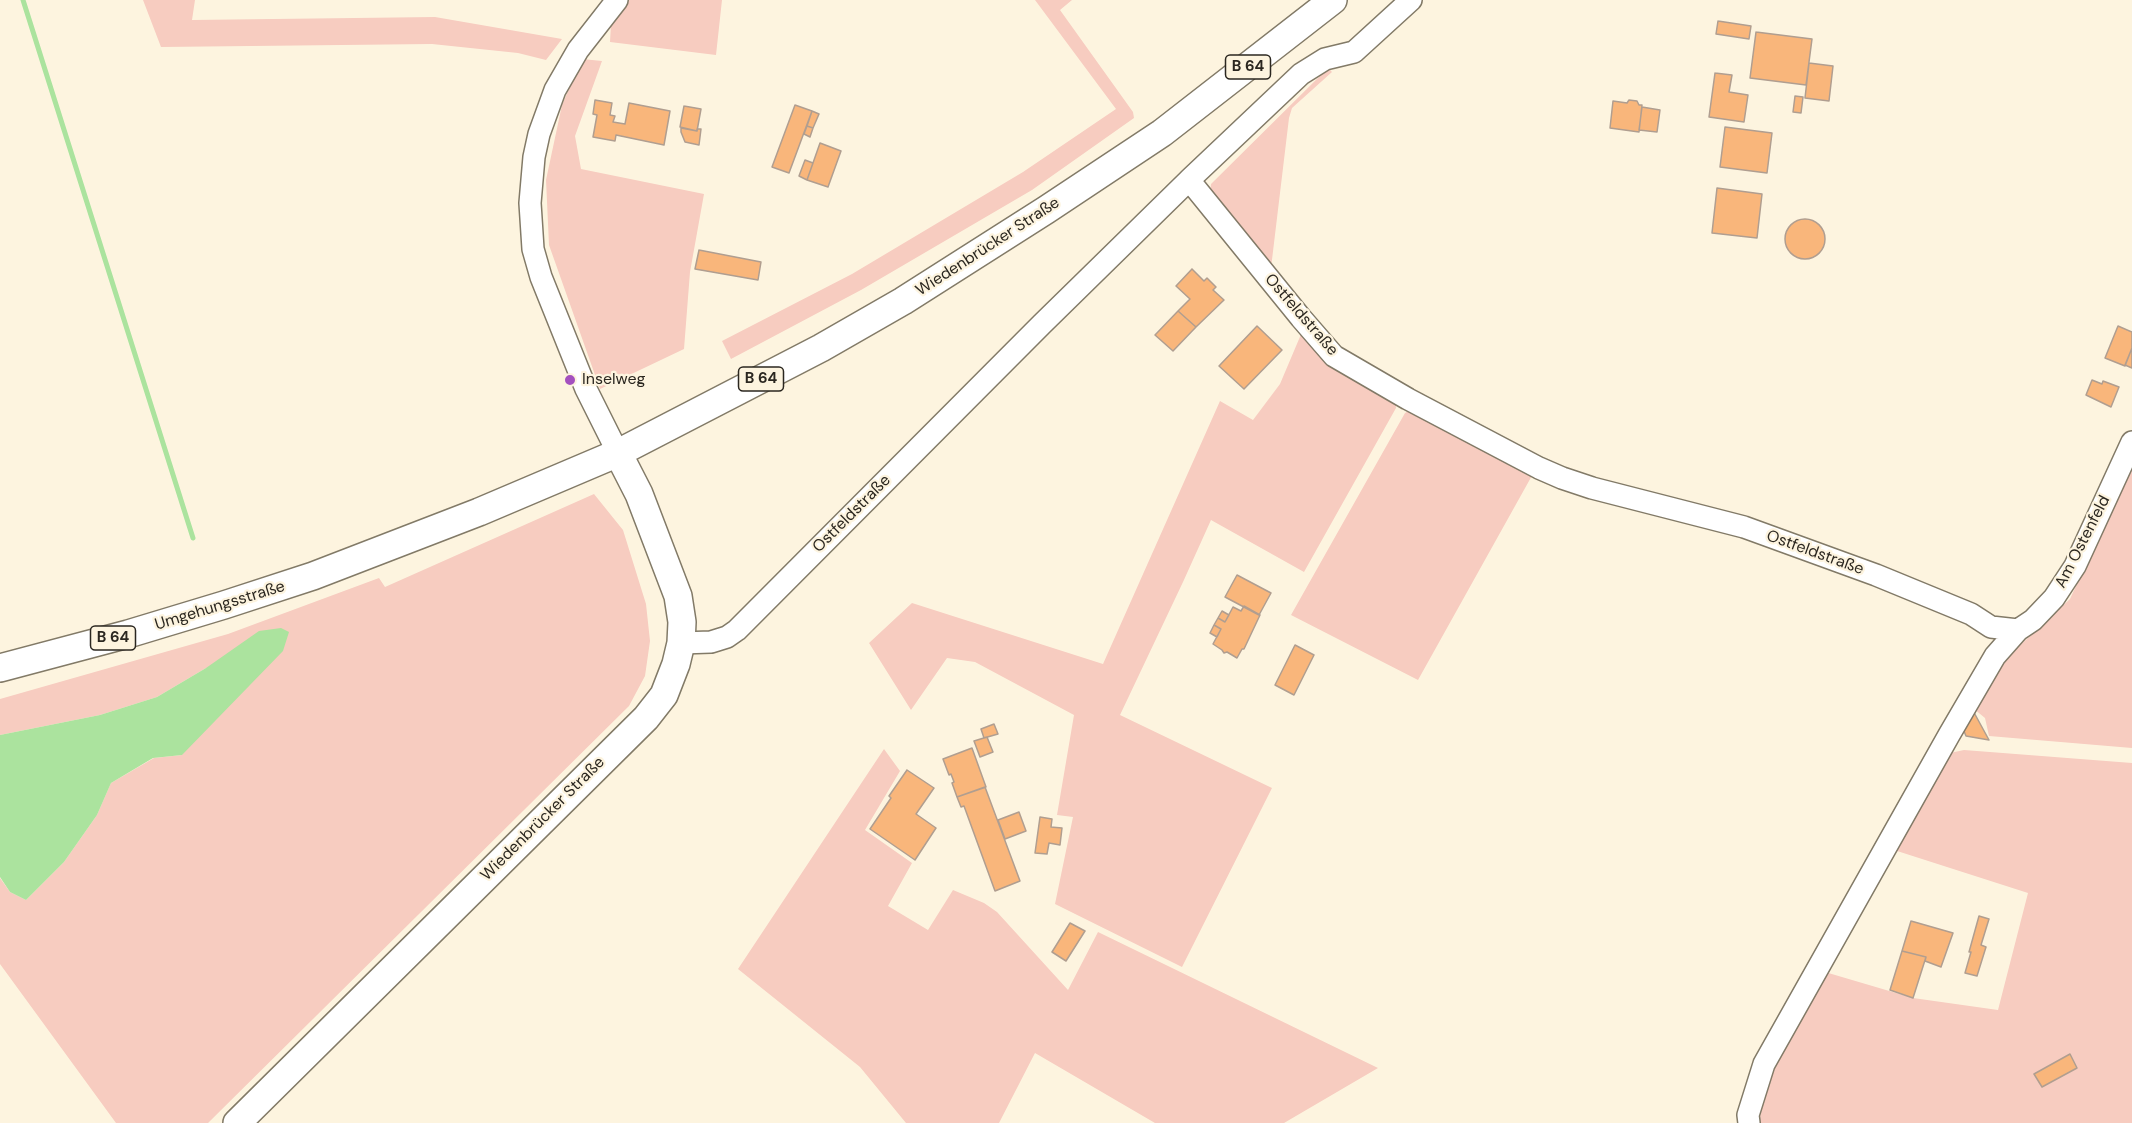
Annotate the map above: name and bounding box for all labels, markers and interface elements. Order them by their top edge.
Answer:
road number: B 64 [1226,55,1270,79]
street label: Wiedenbrücker Straße [913,193,1063,301]
street label: Ostfeldstraße [1260,270,1342,360]
road number: B 64 [738,367,783,391]
place label: Inselweg [582,370,645,390]
marker: Inselweg [563,373,577,387]
street label: Ostfeldstraße [809,471,895,557]
street label: Am Ostenfeld [2051,492,2115,592]
street label: Ostfeldstraße [1764,527,1866,579]
street label: Umgehungsstraße [153,577,287,635]
road number: B 64 [90,626,136,650]
street label: Wiedenbrücker Straße [477,753,609,885]

